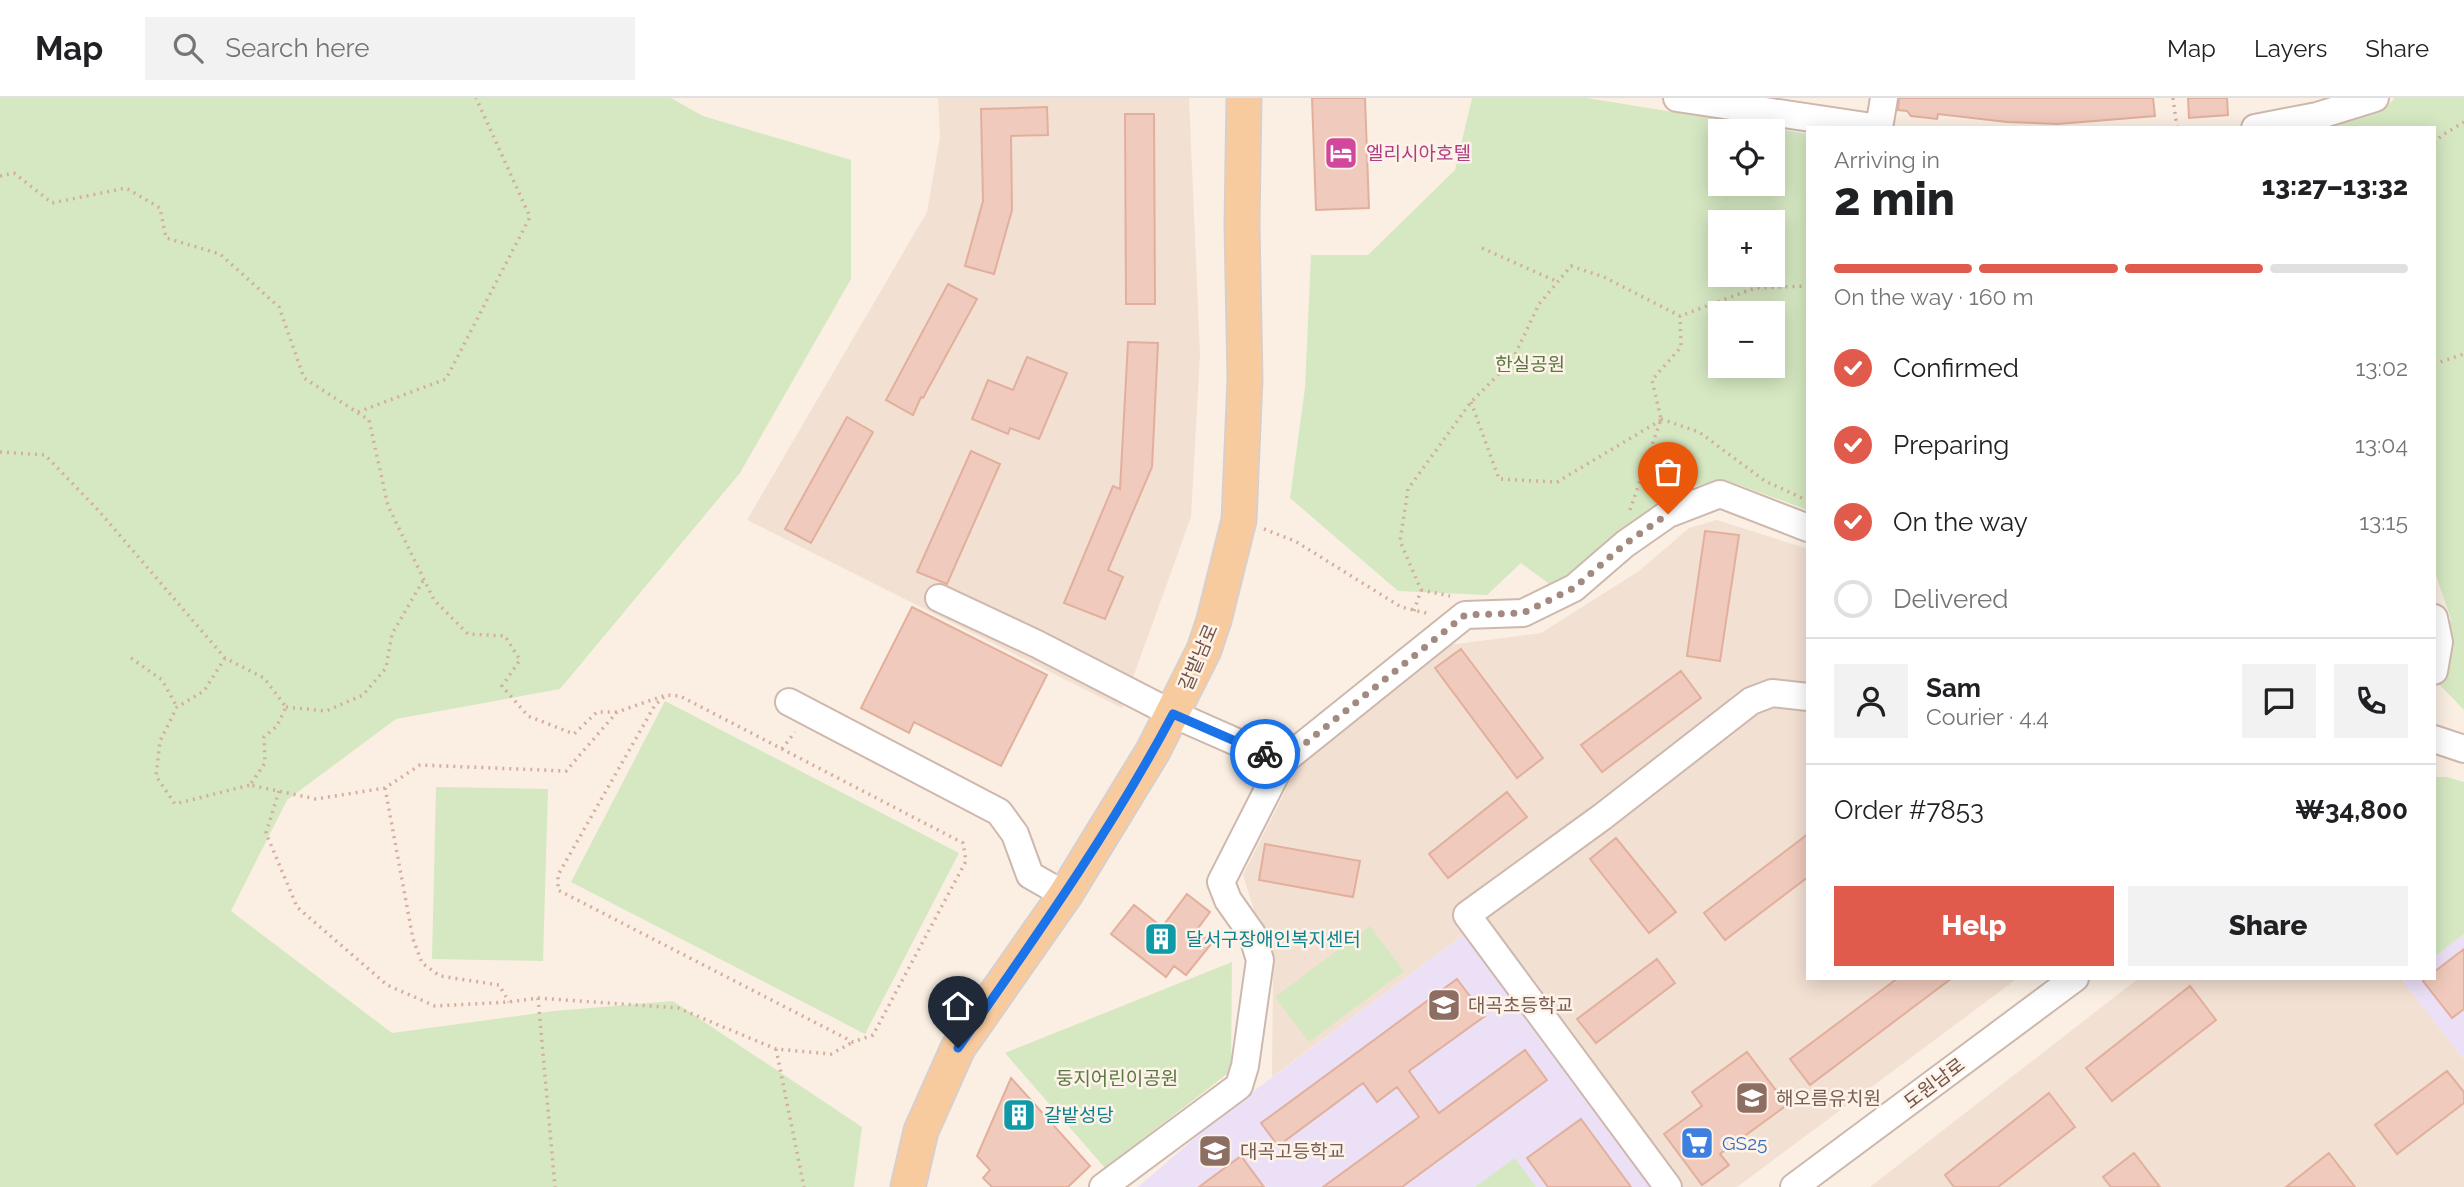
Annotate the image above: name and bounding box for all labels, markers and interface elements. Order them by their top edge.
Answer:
search box [145,17,635,80]
text: Map [35,29,103,68]
icon: search [169,29,207,67]
text: Search here [225,33,370,63]
text: Map [2167,34,2216,63]
text: Layers [2254,34,2327,63]
text: Share [2365,34,2429,63]
map controls [1708,119,1785,378]
button: locate [1708,119,1785,196]
hotel icon: 엘리시아호텔 [1322,134,1360,172]
place label: 엘리시아호텔 [1366,142,1471,164]
text: Arriving in [1834,146,1940,173]
text: 13:27–13:32 [2262,171,2408,201]
text: 2 min [1834,172,1955,226]
button: + [1708,210,1785,287]
text: On the way · 160 m [1834,283,2034,310]
button: − [1708,301,1785,378]
icon: check [1834,349,1872,387]
park label: 한실공원 [1495,353,1565,375]
text: Confirmed [1893,353,2019,383]
text: 13:02 [2355,354,2408,381]
icon: check [1834,426,1872,464]
text: Preparing [1893,430,2009,460]
text: 13:04 [2355,431,2408,458]
pin [1638,442,1698,514]
icon: bag [1649,453,1687,491]
icon: check [1834,503,1872,541]
text: On the way [1893,507,2028,537]
text: 13:15 [2359,508,2408,535]
text: Delivered [1893,584,2008,614]
street label: 갈밭남로 [1174,621,1222,693]
button: person [1834,664,1908,738]
button: chat [2242,664,2316,738]
button: phone [2334,664,2408,738]
text: Sam [1926,673,1981,703]
text: Courier · 4.4 [1926,703,2049,730]
courier [1230,719,1300,789]
icon: bike [1246,735,1284,773]
text: Order #7853 [1834,795,1984,825]
text: ₩34,800 [2295,795,2408,825]
button: Help [1834,886,2114,966]
button: Share [2128,886,2408,966]
building icon: 달서구장애인복지센터 [1142,920,1180,958]
place label: 달서구장애인복지센터 [1186,928,1361,950]
pin [928,976,988,1048]
school or university icon: 대곡초등학교 [1425,986,1463,1024]
icon: home [939,987,977,1025]
place label: 대곡초등학교 [1468,994,1573,1016]
street label: 도원남로 [1899,1053,1969,1113]
park label: 둥지어린이공원 [1056,1067,1178,1089]
school or university icon: 해오름유치원 [1733,1079,1771,1117]
place label: 해오름유치원 [1776,1087,1881,1109]
building icon: 갈밭성당 [1000,1096,1038,1134]
place label: 갈밭성당 [1044,1104,1114,1126]
supermarket icon: GS25 [1678,1124,1716,1162]
school or university icon: 대곡고등학교 [1196,1132,1234,1170]
place label: GS25 [1722,1132,1767,1154]
place label: 대곡고등학교 [1240,1140,1345,1162]

